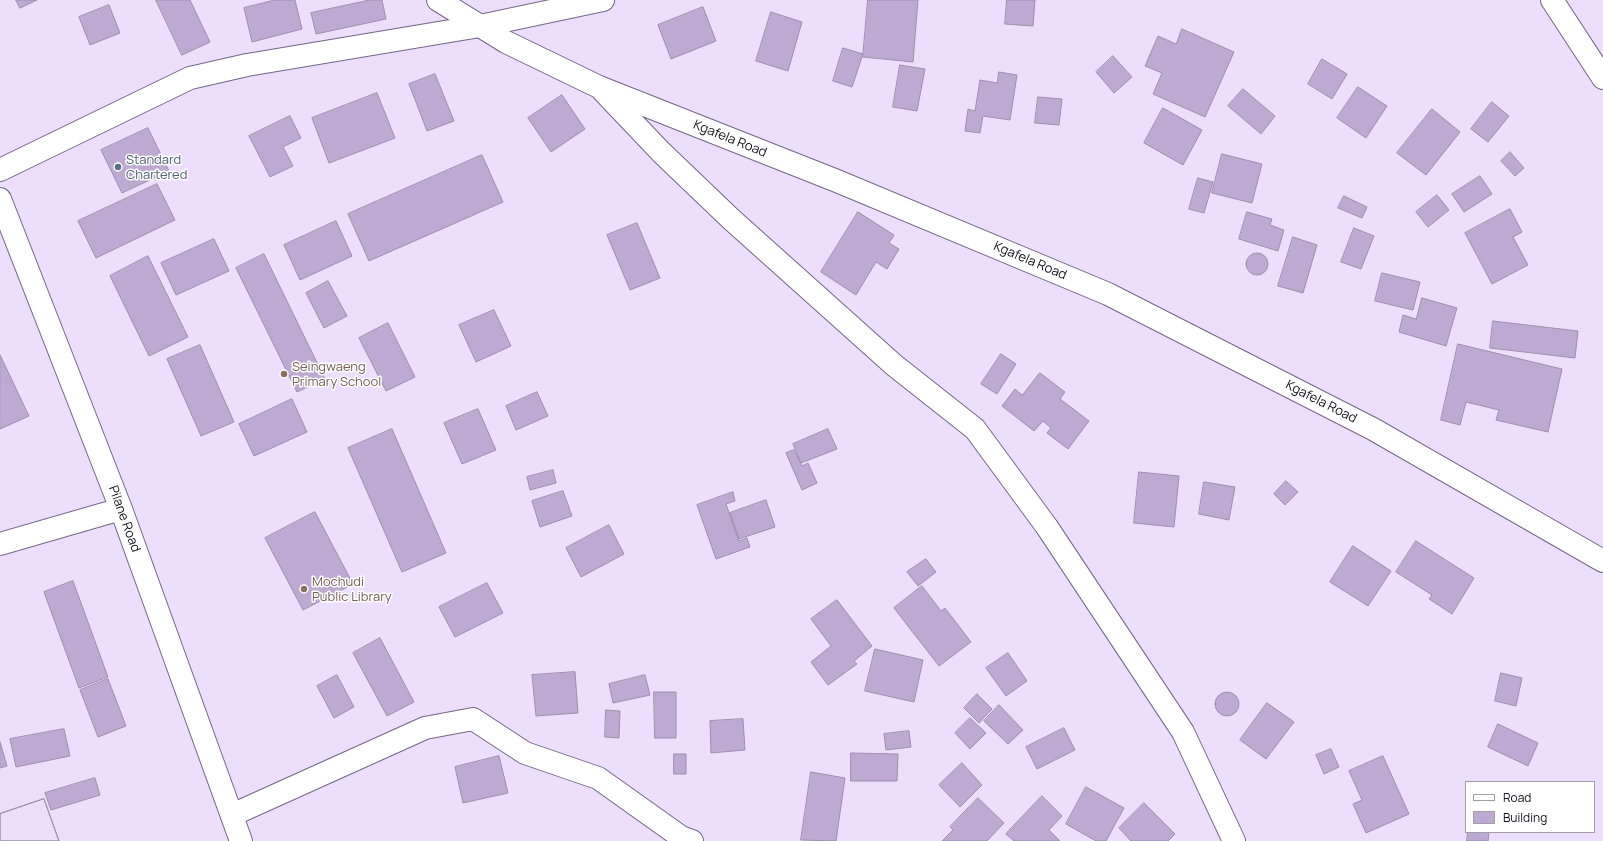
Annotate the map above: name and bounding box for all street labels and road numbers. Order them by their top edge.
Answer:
street label: Kgafela Road [691,117,769,161]
street label: Kgafela Road [991,239,1069,283]
street label: Kgafela Road [1283,377,1359,427]
street label: Pilane Road [105,484,143,554]

